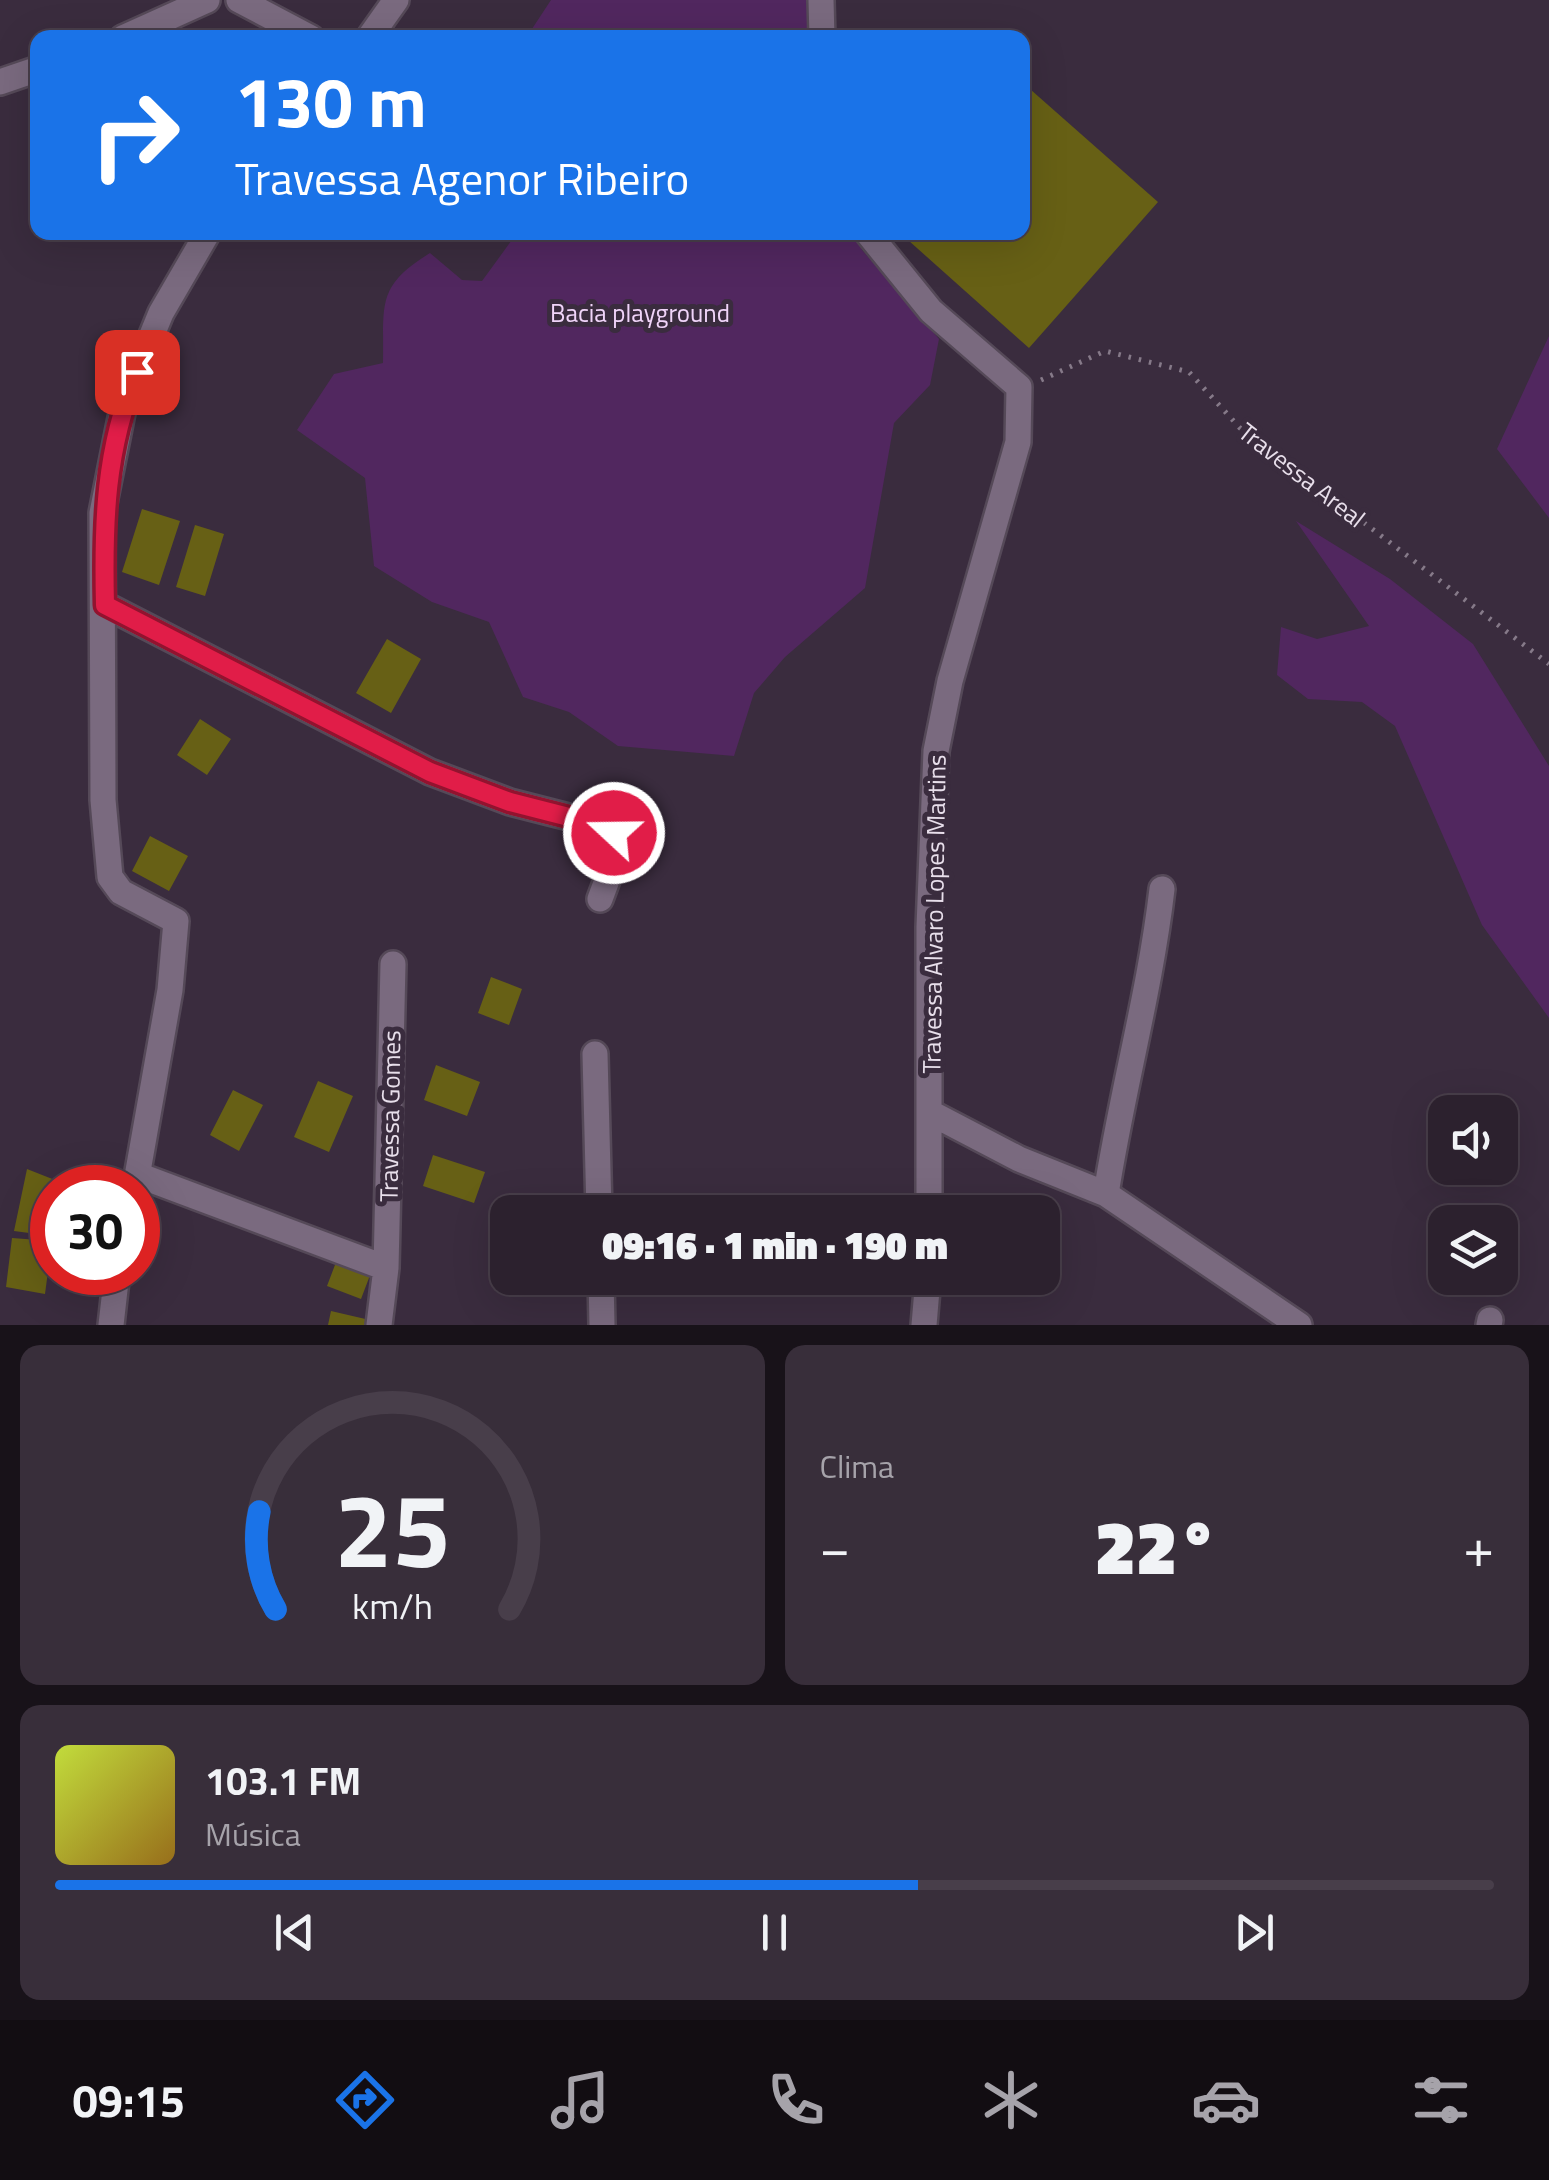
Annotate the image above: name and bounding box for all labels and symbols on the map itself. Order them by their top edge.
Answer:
park label: Bacia playground [550,294,730,332]
pin [95,330,180,415]
street label: Travessa Areal [1230,413,1374,537]
street label: Travessa Alvaro Lopes Martins [912,754,956,1074]
position arrow [562,781,666,885]
street label: Travessa Gomes [370,1030,410,1202]
speed limit sign: 30 [30,1165,160,1295]

